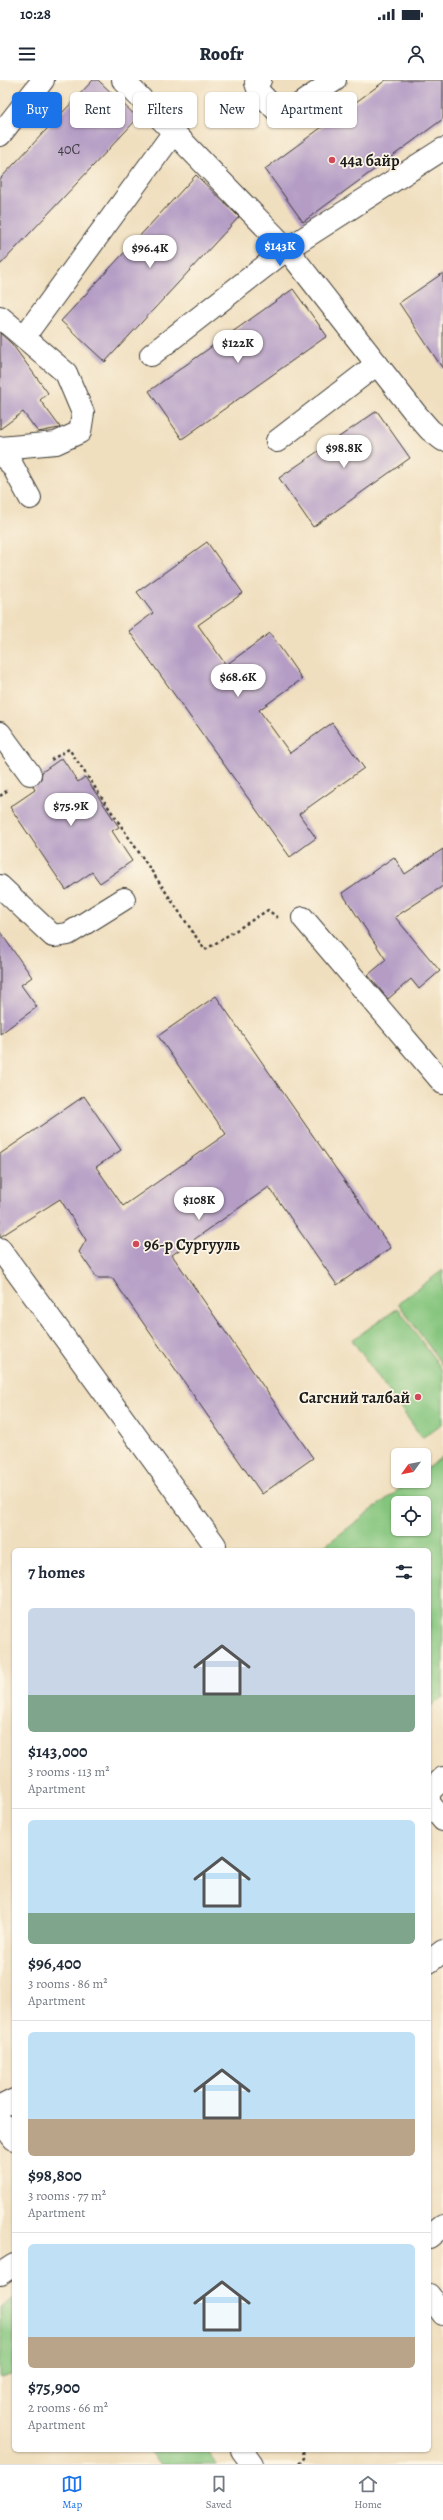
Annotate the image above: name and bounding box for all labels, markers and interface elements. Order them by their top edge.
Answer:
text: 10:28 [20,4,51,24]
text: Roofr [199,42,244,66]
icon: menu [16,43,38,65]
icon: person [405,43,427,65]
chip: Buy [12,92,62,128]
chip: Rent [70,92,125,128]
chip: Filters [133,92,197,128]
chip: New [205,92,259,128]
chip: Apartment [267,92,357,128]
house number: 40C [58,140,81,159]
place label: 44a байр [340,150,400,172]
marker: 44a байр [327,155,337,165]
pin: $143K [252,233,308,267]
pin: $96.4K [117,235,183,269]
text: $143K [265,237,295,254]
text: $96.4K [132,239,168,256]
pin: $122K [210,330,266,364]
text: $122K [222,334,254,351]
pin: $98.8K [311,435,377,469]
text: $98.8K [326,439,362,456]
pin: $68.6K [205,664,271,698]
text: $68.6K [220,668,256,685]
pin: $75.9K [38,793,104,827]
text: $75.9K [53,797,89,814]
pin: $108K [171,1187,227,1221]
text: $108K [183,1191,215,1208]
place label: 96-р Сургууль [144,1234,240,1256]
marker: 96-р Сургууль [131,1239,141,1249]
place label: Сагсний талбай [299,1387,410,1409]
marker: Сагсний талбай [413,1392,423,1402]
north arrow [391,1448,431,1488]
map controls [391,1448,431,1536]
button: locate [391,1496,431,1536]
text: 7 homes [28,1561,85,1584]
icon: filters [393,1561,415,1583]
icon: home [186,1634,258,1706]
text: $143,000 [28,1740,88,1763]
text: 3 rooms · 113 m² [28,1763,110,1780]
text: Apartment [28,1780,86,1797]
icon: home [186,1846,258,1918]
text: $96,400 [28,1952,81,1975]
text: 3 rooms · 86 m² [28,1975,108,1992]
text: Apartment [28,1992,86,2009]
icon: home [186,2058,258,2130]
text: $98,800 [28,2164,82,2187]
text: 3 rooms · 77 m² [28,2187,106,2204]
text: Apartment [28,2204,86,2221]
icon: home [186,2270,258,2342]
text: $75,900 [28,2376,80,2399]
text: 2 rooms · 66 m² [28,2399,108,2416]
text: Apartment [28,2416,86,2433]
tab: Map [61,2473,83,2512]
tab: Saved [206,2473,232,2512]
tab: Home [354,2473,382,2512]

